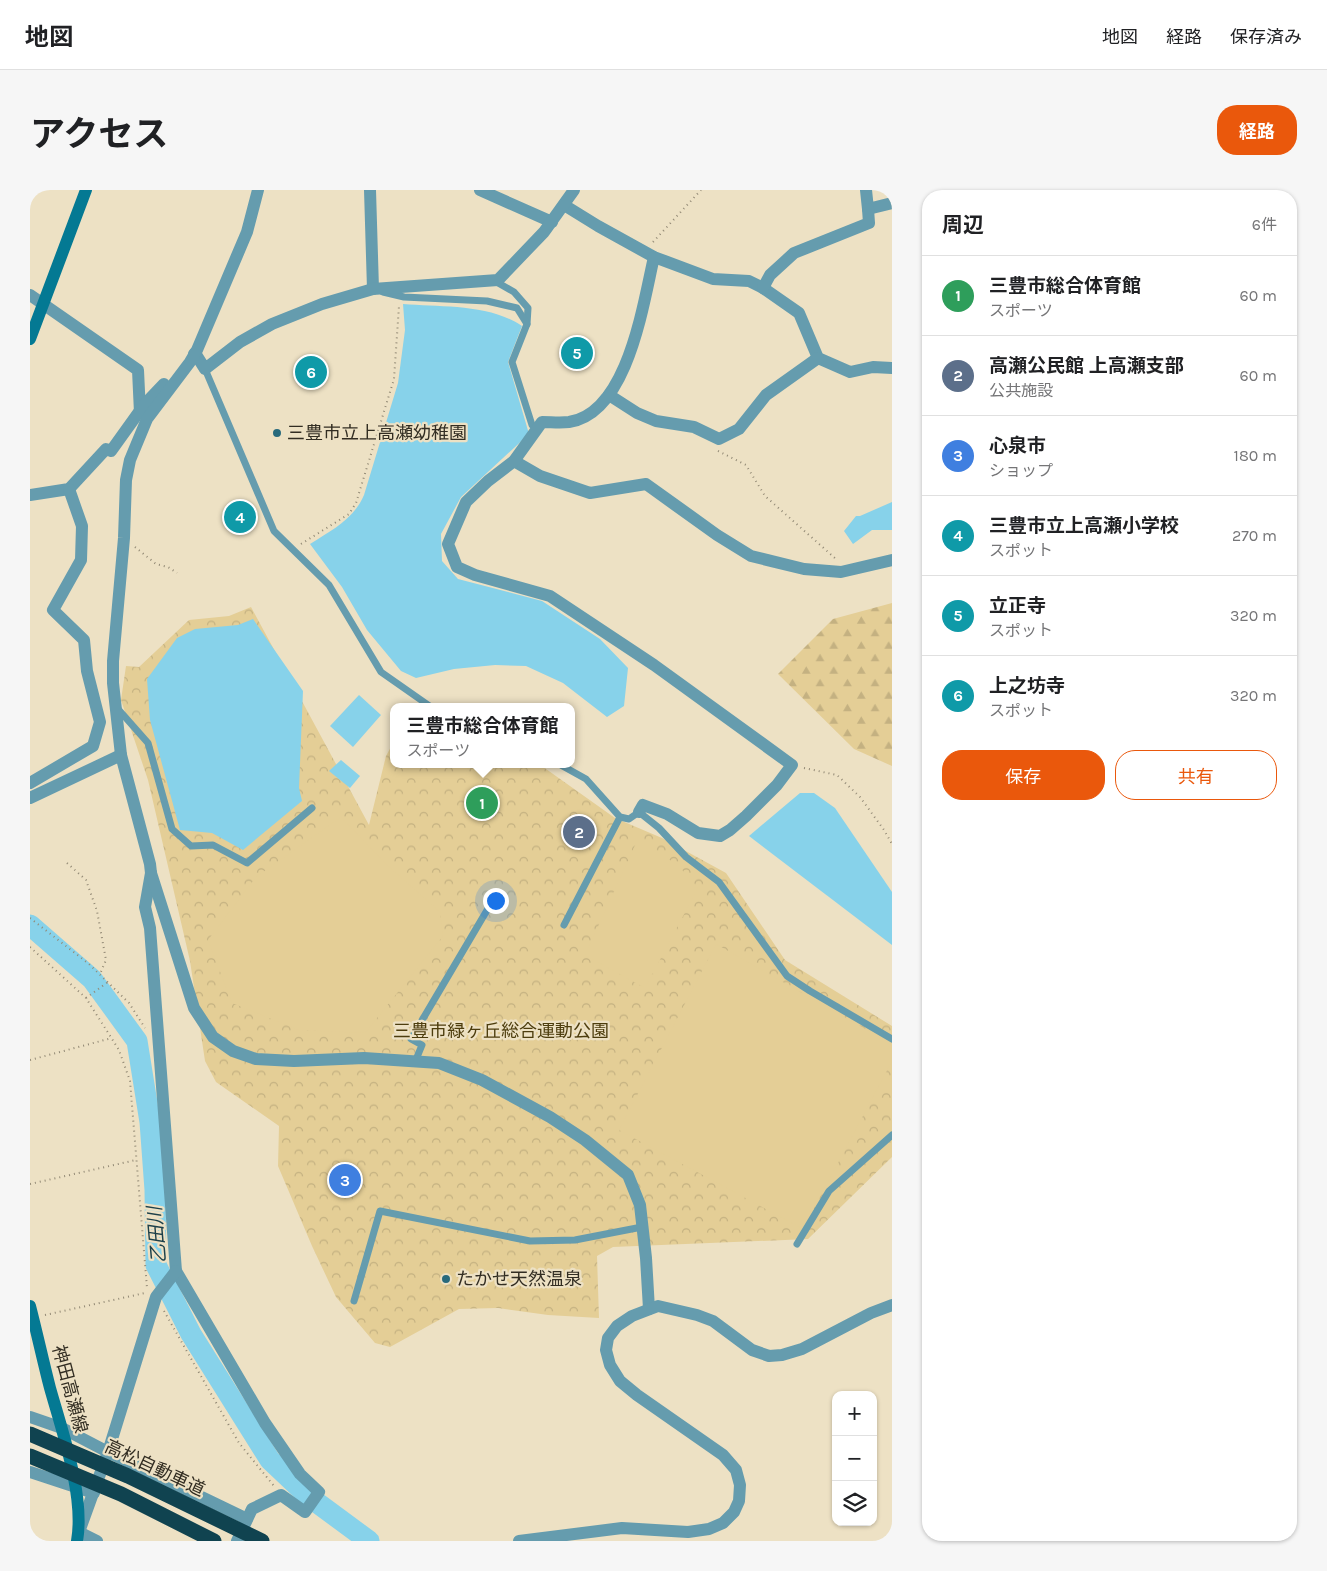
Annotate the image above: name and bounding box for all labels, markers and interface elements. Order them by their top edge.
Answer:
text: 地図 [25,23,73,51]
text: 地図 [1102,26,1138,48]
text: 経路 [1166,26,1202,48]
text: 保存済み [1230,26,1302,48]
button: 経路 [1217,105,1297,155]
text: アクセス [30,114,168,155]
text: 周辺 [942,213,984,237]
text: 6件 [1252,215,1277,234]
text: 三豊市総合体育館 [989,275,1141,297]
text: 1 [955,286,961,305]
text: 60 m [1240,286,1277,305]
text: スポーツ [989,301,1053,320]
pin: 5 [561,334,593,372]
pin: 6 [295,353,327,391]
text: 高瀬公民館 上高瀬支部 [989,355,1184,377]
text: 2 [953,366,963,385]
text: 60 m [1240,366,1277,385]
text: 公共施設 [989,381,1053,400]
place label: 三豊市立上高瀬幼稚園 [287,422,467,444]
marker: 三豊市立上高瀬幼稚園 [271,427,283,439]
text: 心泉市 [989,435,1046,457]
text: 3 [953,446,963,465]
text: 180 m [1234,446,1277,465]
text: ショップ [989,461,1053,480]
pin: 4 [224,498,256,536]
text: 三豊市立上高瀬小学校 [989,515,1179,537]
text: 4 [953,526,963,545]
text: 270 m [1232,526,1277,545]
text: スポット [989,541,1053,560]
text: 立正寺 [989,595,1046,617]
text: 5 [953,606,963,625]
text: 320 m [1230,606,1277,625]
text: スポット [989,621,1053,640]
text: 上之坊寺 [989,675,1065,697]
text: 6 [953,686,963,705]
text: 320 m [1230,686,1277,705]
text: スポット [989,701,1053,720]
popup [390,703,575,768]
text: 三豊市総合体育館 [406,715,559,737]
text: スポーツ [406,741,470,760]
button: 保存 [942,750,1105,800]
button: 共有 [1115,750,1277,800]
pin: 1 [466,784,498,822]
pin: 2 [563,813,595,851]
your location [483,888,509,914]
park label: 三豊市緑ヶ丘総合運動公園 [393,1020,609,1042]
pin: 3 [329,1161,361,1199]
water label: 乙田川 [143,1204,170,1264]
place label: たかせ天然温泉 [456,1268,582,1290]
marker: たかせ天然温泉 [440,1273,452,1285]
street label: 神田高瀬線 [48,1343,92,1435]
map controls [832,1391,877,1526]
button: + [832,1391,877,1436]
street label: 高松自動車道 [101,1435,209,1501]
button: − [832,1436,877,1481]
button: layers [832,1481,877,1526]

